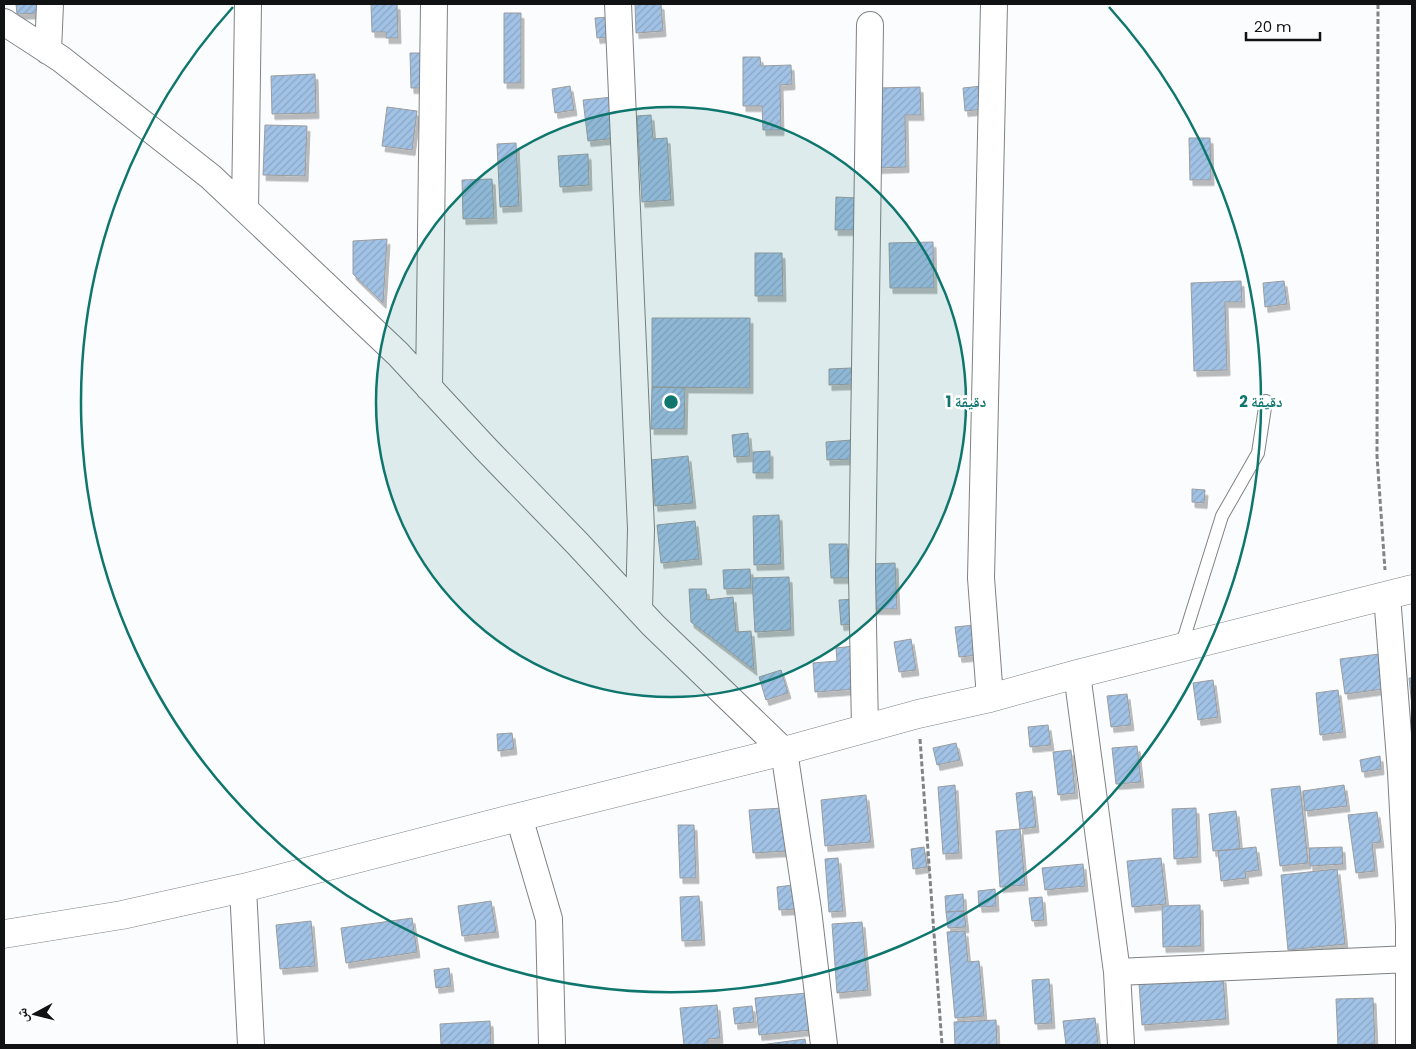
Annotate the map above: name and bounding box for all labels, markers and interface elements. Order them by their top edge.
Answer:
scale bar [1246,10,1320,42]
text: 20 m [1254,16,1292,37]
text: 1 دقيقة [946,391,986,412]
text: 2 دقيقة [1239,391,1283,412]
centre of rings [662,393,680,411]
north arrow [10,989,60,1039]
text: ش [11,1007,33,1024]

